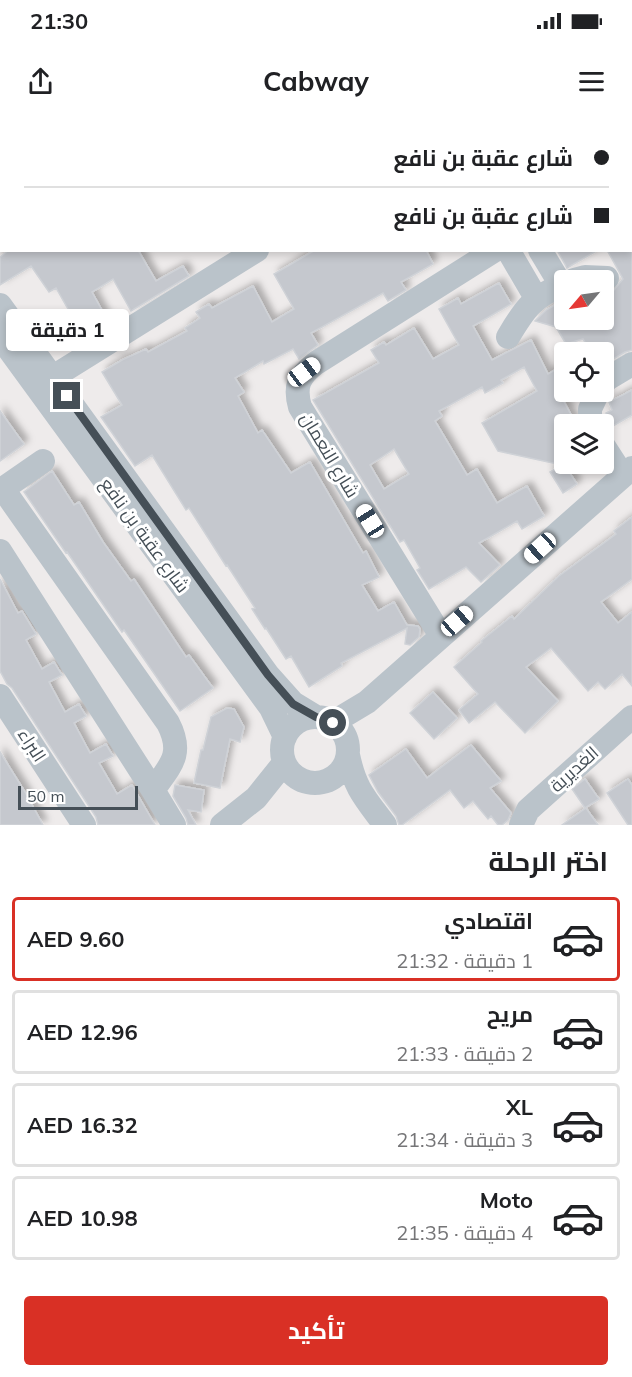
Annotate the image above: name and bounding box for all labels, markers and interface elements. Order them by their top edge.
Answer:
text: 21:30 [30,7,88,35]
text: Cabway [263,64,369,98]
icon: share [24,65,57,98]
icon: menu [575,65,608,98]
text: شارع عقبة بن نافع [394,144,573,172]
text: شارع عقبة بن نافع [394,202,573,230]
north arrow [554,270,614,330]
map controls [554,270,614,474]
callout: 1 دقيقة [5,309,128,351]
text: 1 دقيقة [30,317,105,342]
button: locate [554,342,614,402]
car [284,354,324,390]
route end [53,382,80,409]
street label: شارع النعمان [295,408,364,502]
button: layers [554,414,614,474]
street label: شارع عقبة بن نافع [95,473,194,598]
car [353,501,387,541]
car [521,529,559,567]
car [438,602,476,640]
route start [319,709,346,736]
street label: البراء [13,724,51,766]
street label: الغديرية [545,741,603,797]
scale bar [18,783,138,810]
text: 50 m [27,786,64,806]
text: اختر الرحلة [488,844,608,878]
text: اقتصادي [444,907,533,935]
icon: car [551,912,605,966]
text: AED 9.60 [27,925,124,953]
text: 1 دقيقة · 21:32 [396,948,533,973]
text: مريح [487,1000,533,1028]
icon: car [551,1005,605,1059]
text: AED 12.96 [27,1018,138,1046]
text: 2 دقيقة · 21:33 [396,1041,533,1066]
text: XL [506,1093,533,1121]
icon: car [551,1098,605,1152]
text: AED 16.32 [27,1111,138,1139]
text: 3 دقيقة · 21:34 [396,1127,533,1152]
text: Moto [480,1186,533,1214]
icon: car [551,1191,605,1245]
text: AED 10.98 [27,1204,138,1232]
text: 4 دقيقة · 21:35 [396,1220,533,1245]
button: تأكيد [24,1296,608,1365]

